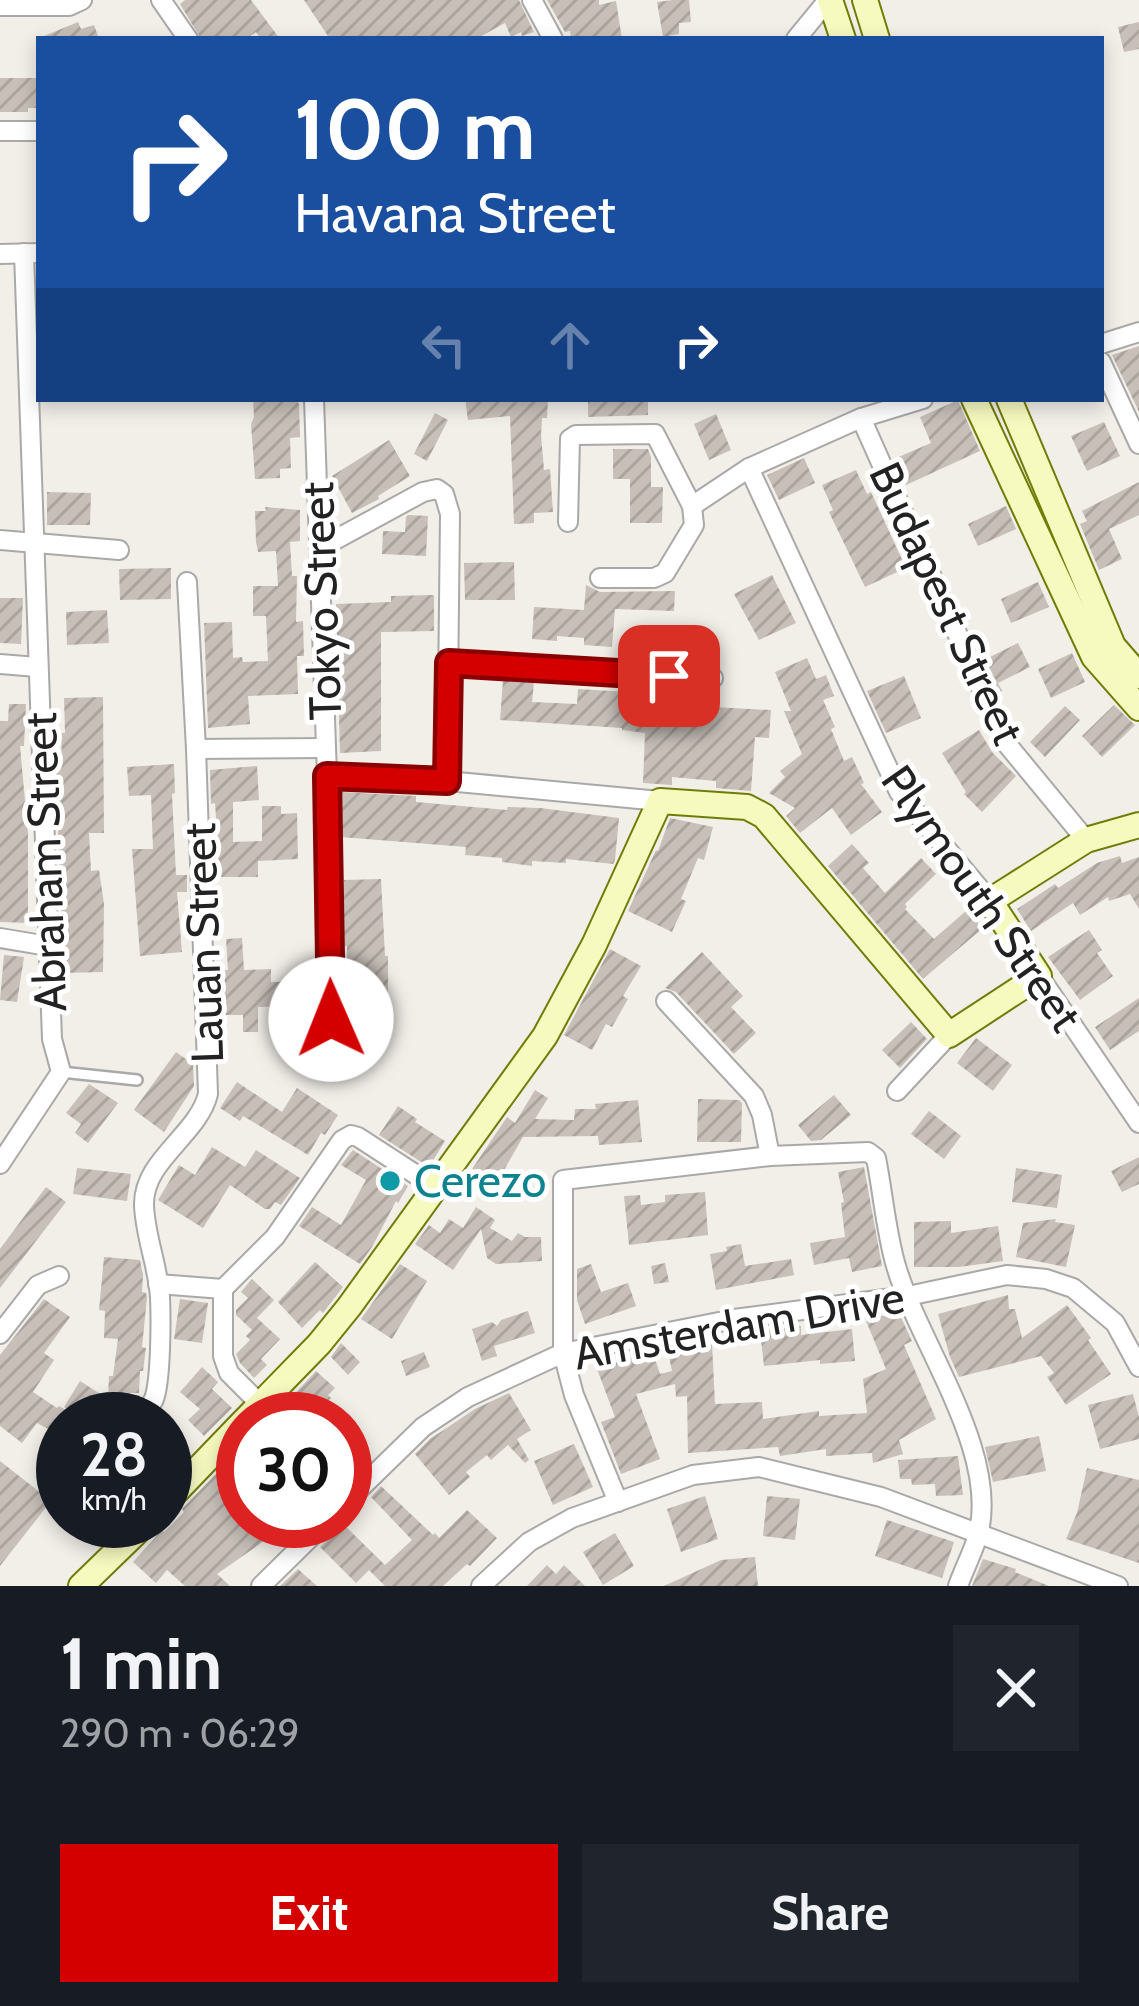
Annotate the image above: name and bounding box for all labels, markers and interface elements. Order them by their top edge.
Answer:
text: 100 m [294,78,536,180]
icon: right [96,84,252,240]
text: Havana Street [294,180,616,246]
icon: left [411,312,477,378]
icon: ahead [537,312,603,378]
icon: right [663,312,729,378]
street label: Budapest Street [858,454,1036,752]
street label: Tokyo Street [290,481,352,721]
pin [618,625,720,727]
icon: arrive [636,643,702,709]
street label: Abraham Street [13,711,77,1013]
street label: Plymouth Street [870,755,1094,1041]
street label: Lauan Street [172,822,234,1064]
position arrow [268,956,394,1082]
place label: Cerezo [414,1154,546,1208]
marker: Cerezo [377,1168,403,1194]
street label: Amsterdam Drive [570,1269,908,1381]
speed limit sign: 30 [216,1392,372,1548]
text: 28 [80,1418,148,1491]
text: km/h [81,1481,147,1518]
text: 1 min [60,1620,222,1707]
button: close [953,1625,1079,1751]
text: 290 m · 06:29 [60,1709,300,1757]
button: Exit [60,1844,558,1982]
button: Share [582,1844,1079,1982]

